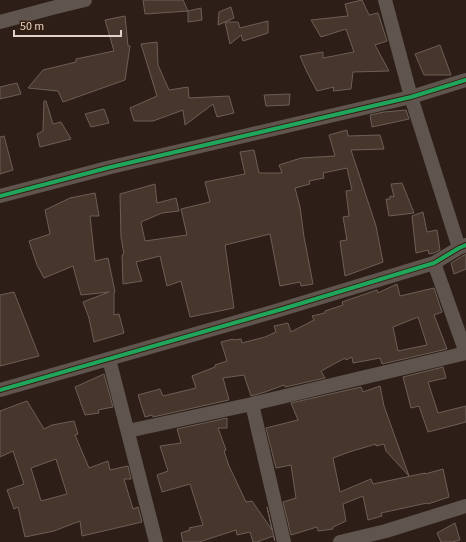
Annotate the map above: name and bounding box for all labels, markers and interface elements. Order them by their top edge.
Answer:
scale bar [14,12,121,38]
text: 50 m [20,18,44,35]

